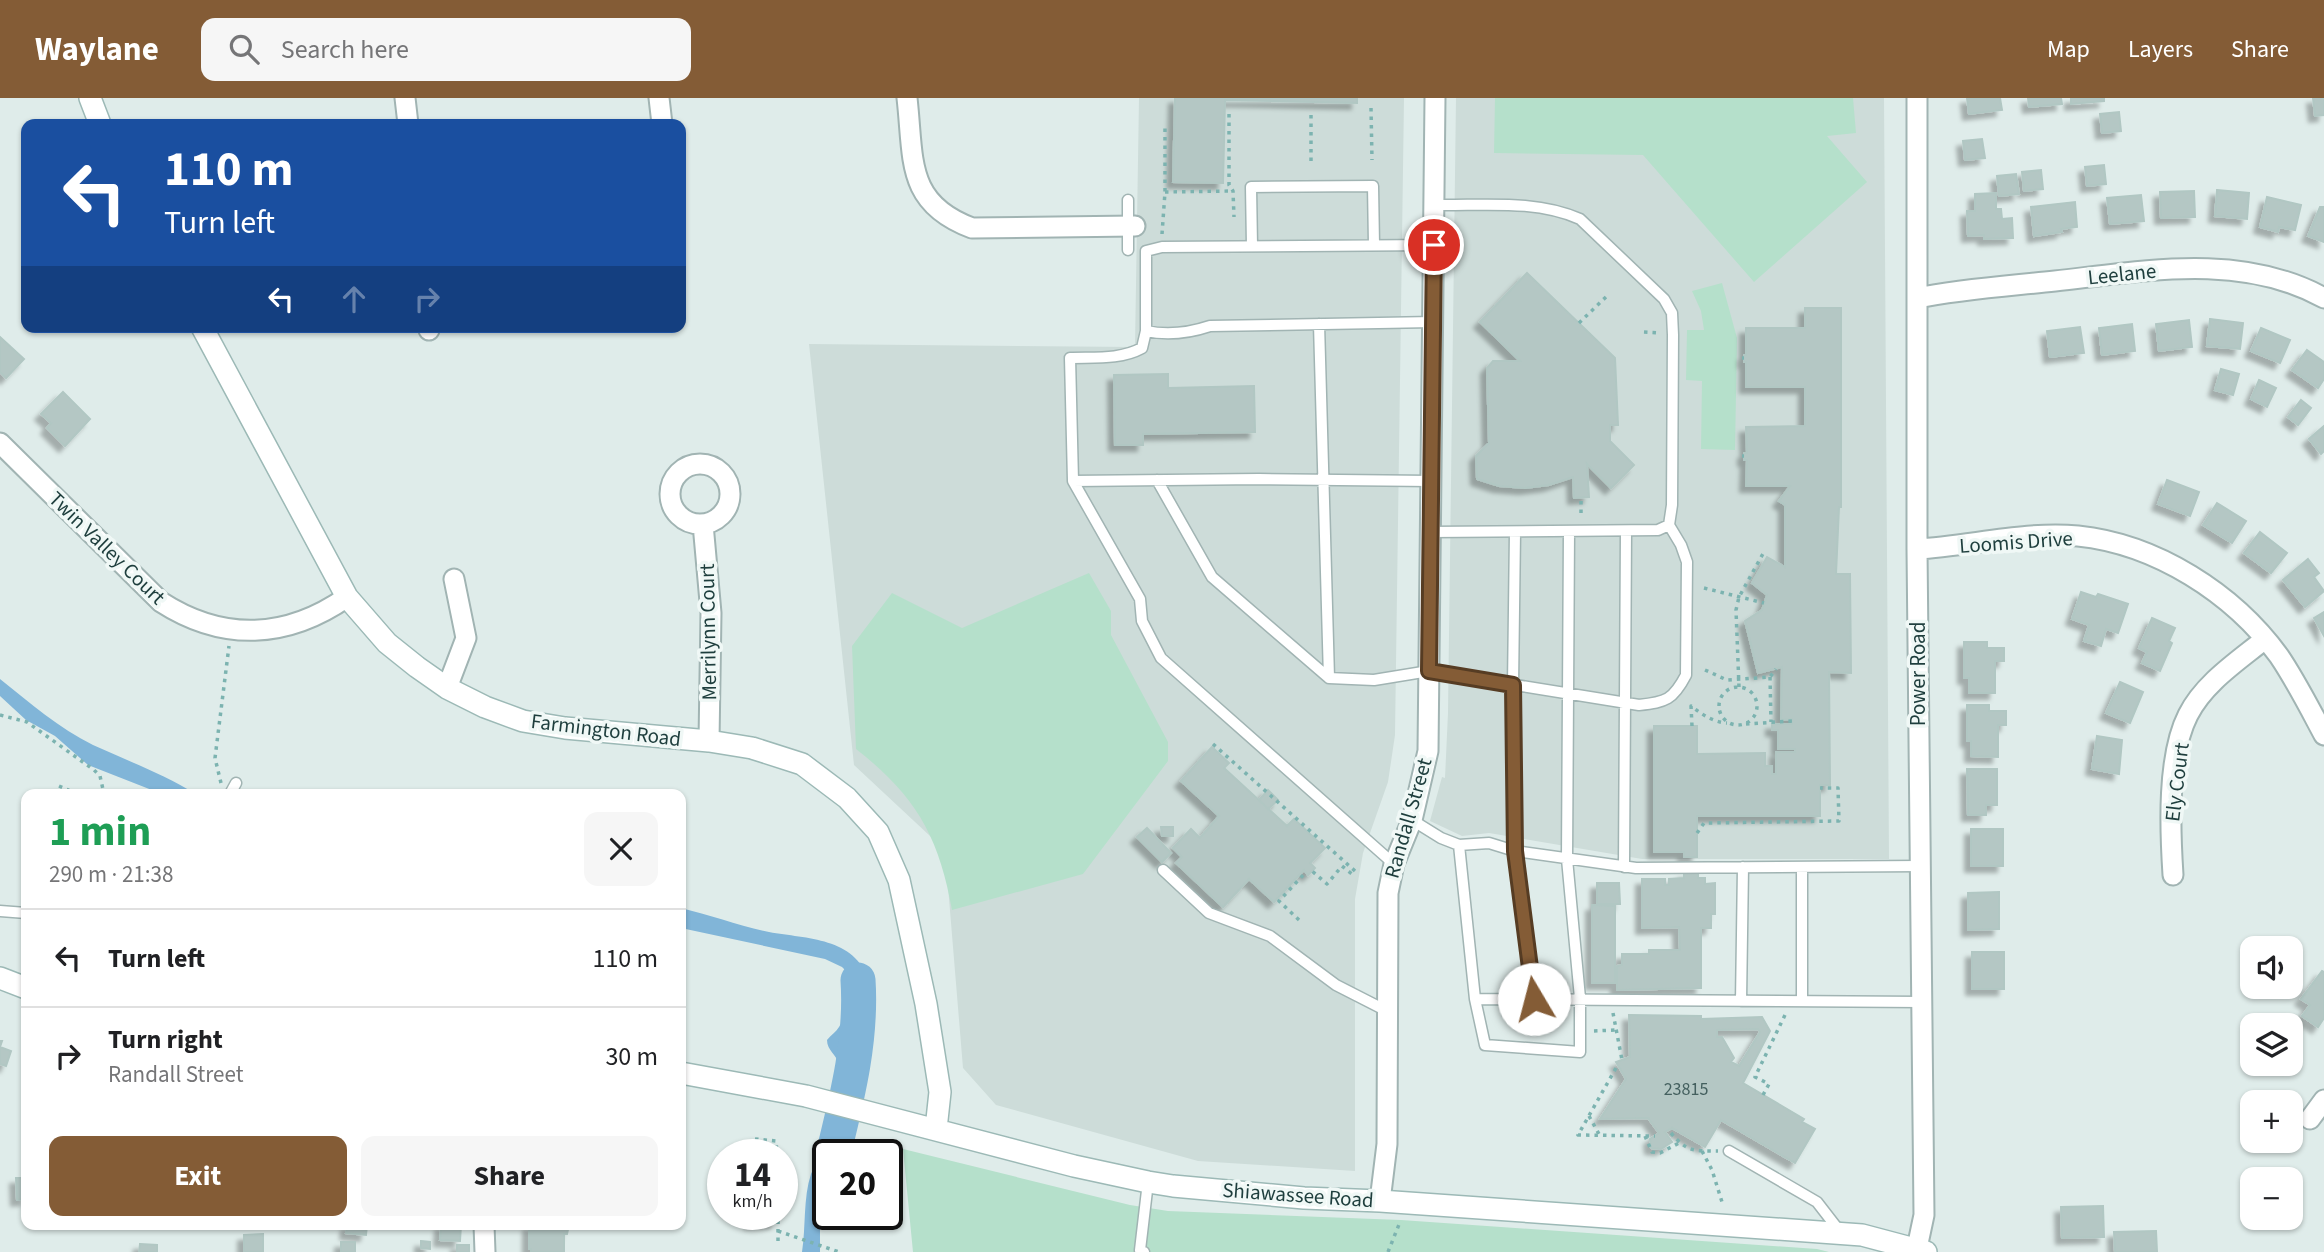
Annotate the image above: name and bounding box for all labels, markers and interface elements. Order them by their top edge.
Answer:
search box [201,18,691,81]
text: Waylane [35,26,159,73]
icon: search [225,30,263,68]
text: Search here [281,31,409,68]
text: Map [2047,32,2090,67]
text: Layers [2128,32,2193,67]
text: Share [2231,32,2289,67]
text: 110 m [164,135,293,205]
icon: left [49,147,140,238]
text: Turn left [164,200,275,246]
pin [1404,215,1464,275]
icon: arrive [1415,226,1453,264]
street label: Leelane [2086,255,2158,293]
icon: left [262,280,300,318]
icon: ahead [335,280,373,318]
icon: right [408,280,446,318]
street label: Twin Valley Court [42,484,172,612]
street label: Loomis Drive [1958,523,2074,561]
street label: Merrilynn Court [692,563,724,701]
street label: Power Road [1903,622,1933,726]
street label: Farmington Road [529,706,683,754]
street label: Ely Court [2157,741,2197,823]
street label: Randall Street [1377,754,1439,882]
text: 1 min [49,802,151,862]
button: close [584,812,658,886]
text: 290 m · 21:38 [49,858,173,891]
map controls [2240,936,2303,1230]
button: sound [2240,936,2303,999]
icon: left [49,939,87,977]
text: Turn left [108,940,205,977]
text: 110 m [592,940,658,977]
position arrow [1497,962,1571,1036]
button: layers [2240,1013,2303,1076]
text: Turn right [108,1021,223,1058]
icon: right [49,1037,87,1075]
text: 30 m [605,1038,658,1075]
text: Randall Street [108,1058,244,1091]
house number: 23815 [1664,1077,1708,1102]
button: + [2240,1090,2303,1153]
button: Exit [49,1136,347,1216]
button: Share [361,1136,658,1216]
speed limit sign: 20 [812,1139,903,1230]
text: 14 [734,1150,771,1200]
button: − [2240,1167,2303,1230]
street label: Shiawassee Road [1221,1175,1375,1215]
text: km/h [733,1189,772,1214]

